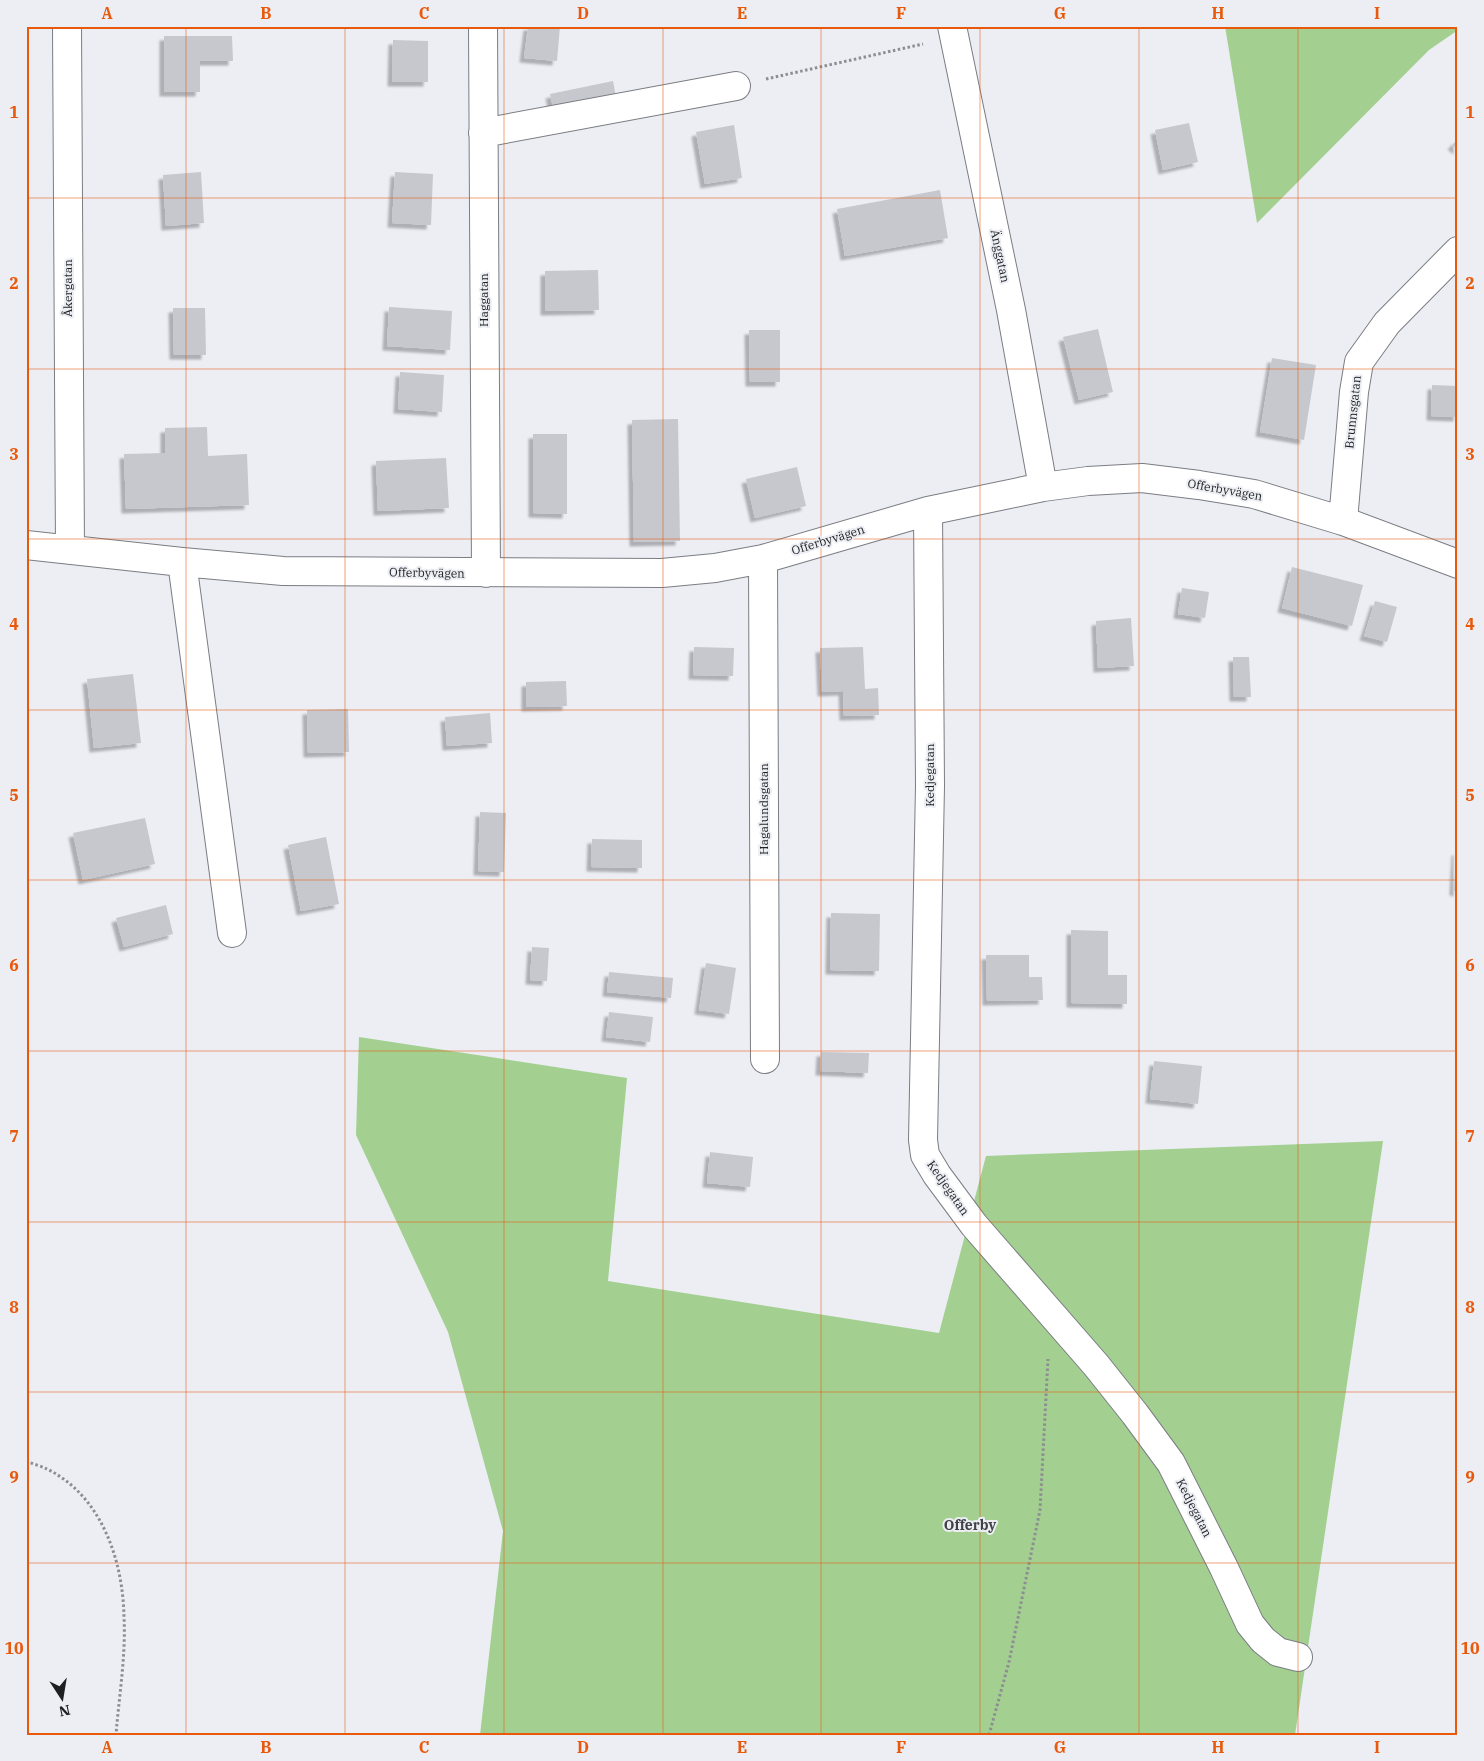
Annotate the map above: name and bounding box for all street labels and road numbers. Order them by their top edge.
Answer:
street label: Änggatan [988,228,1013,284]
street label: Åkergatan [60,259,75,317]
street label: Haggatan [476,273,491,327]
street label: Brunnsgatan [1341,374,1364,449]
street label: Offerbyvägen [1187,476,1264,504]
street label: Offerbyvägen [790,521,867,558]
street label: Offerbyvägen [389,564,465,581]
street label: Kedjegatan [922,743,937,807]
street label: Hagalundsgatan [756,763,771,855]
street label: Kedjegatan [924,1157,973,1218]
street label: Kedjegatan [1173,1476,1216,1540]

